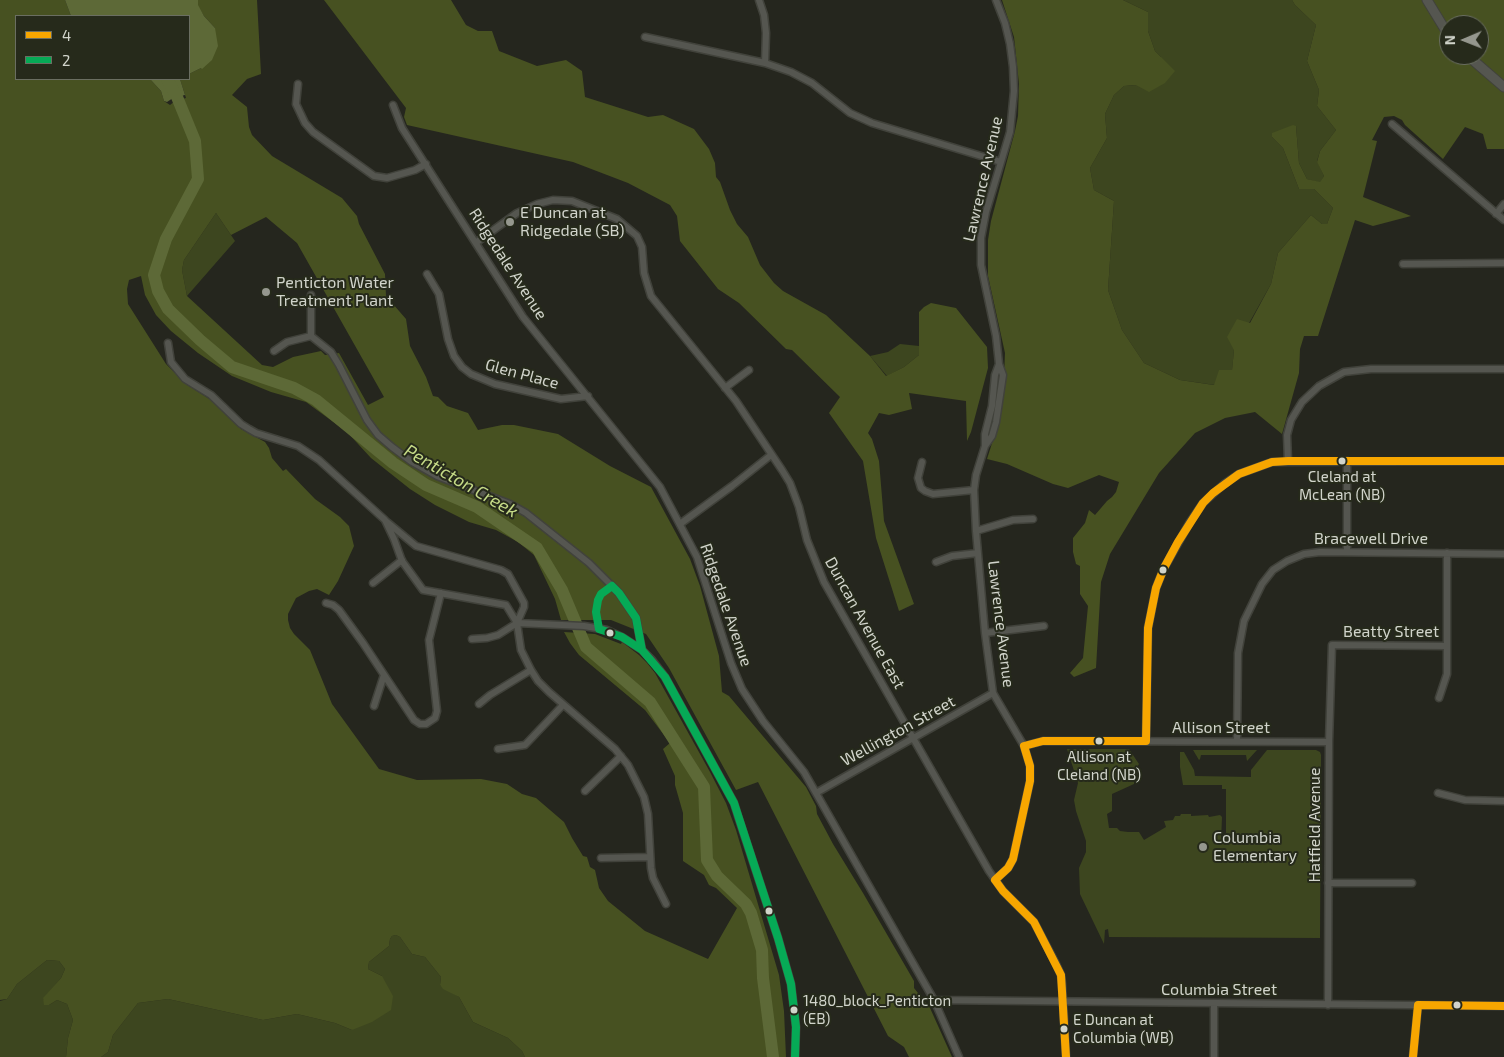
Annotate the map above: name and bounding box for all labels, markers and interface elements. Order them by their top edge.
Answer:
legend [15,15,190,80]
north arrow [1439,15,1489,65]
text: 4 [62,26,71,44]
text: N [1441,35,1458,45]
text: 2 [62,51,70,69]
street label: Lawrence Avenue [959,115,1007,243]
place label: E Duncan at Ridgedale (SB) [520,203,625,241]
street label: Ridgedale Avenue [465,205,551,323]
marker: E Duncan at Ridgedale (SB) [504,216,516,228]
place label: Penticton Water Treatment Plant [276,273,394,311]
marker: Penticton Water Treatment Plant [260,286,272,298]
street label: Glen Place [483,355,561,393]
water label: Penticton Creek [400,440,522,522]
marker: Cleland at McLean (NB) [1337,456,1347,466]
place label: Cleland at McLean (NB) [1299,468,1385,503]
street label: Bracewell Drive [1314,529,1428,549]
street label: Ridgedale Avenue [696,541,756,669]
street label: Duncan Avenue East [821,554,909,692]
street label: Lawrence Avenue [984,559,1018,689]
unlabelled marker [1158,565,1168,575]
street label: Beatty Street [1343,622,1439,642]
unlabelled marker [605,628,615,638]
street label: Wellington Street [838,692,958,770]
street label: Allison Street [1172,718,1270,738]
marker: Allison at Cleland (NB) [1094,736,1104,746]
place label: Allison at Cleland (NB) [1057,748,1141,783]
street label: Hatfield Avenue [1305,768,1325,882]
place label: Columbia Elementary [1213,828,1297,866]
marker: Columbia Elementary [1197,841,1209,853]
unlabelled marker [764,906,774,916]
street label: Columbia Street [1161,980,1277,1000]
place label: 1480_block_Penticton (EB) [803,992,951,1027]
unlabelled marker [1452,1000,1462,1010]
marker: 1480_block_Penticton (EB) [789,1005,799,1015]
place label: E Duncan at Columbia (WB) [1073,1011,1174,1046]
marker: E Duncan at Columbia (WB) [1059,1024,1069,1034]

